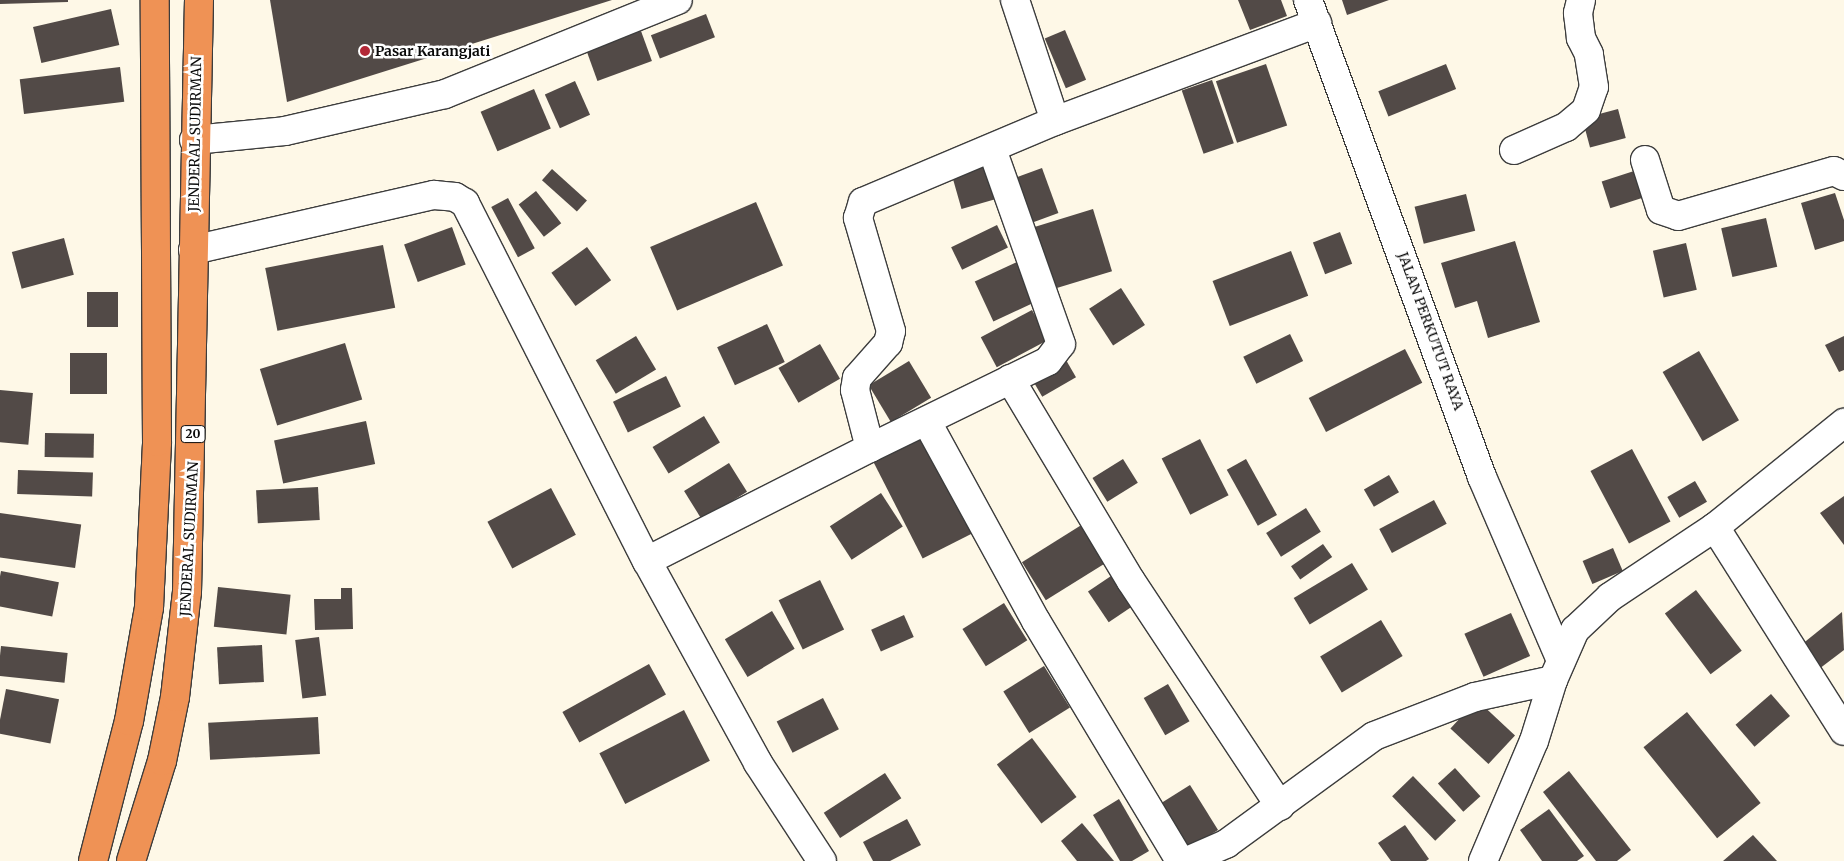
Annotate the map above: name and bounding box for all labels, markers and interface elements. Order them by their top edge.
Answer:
place label: Pasar Karangjati [375,43,490,59]
marker: Pasar Karangjati [359,45,371,57]
street label: JENDERAL SUDIRMAN [185,56,205,212]
street label: JALAN PERKUTUT RAYA [1395,250,1467,412]
road number: 20 [180,424,206,444]
street label: JENDERAL SUDIRMAN [177,461,201,617]

